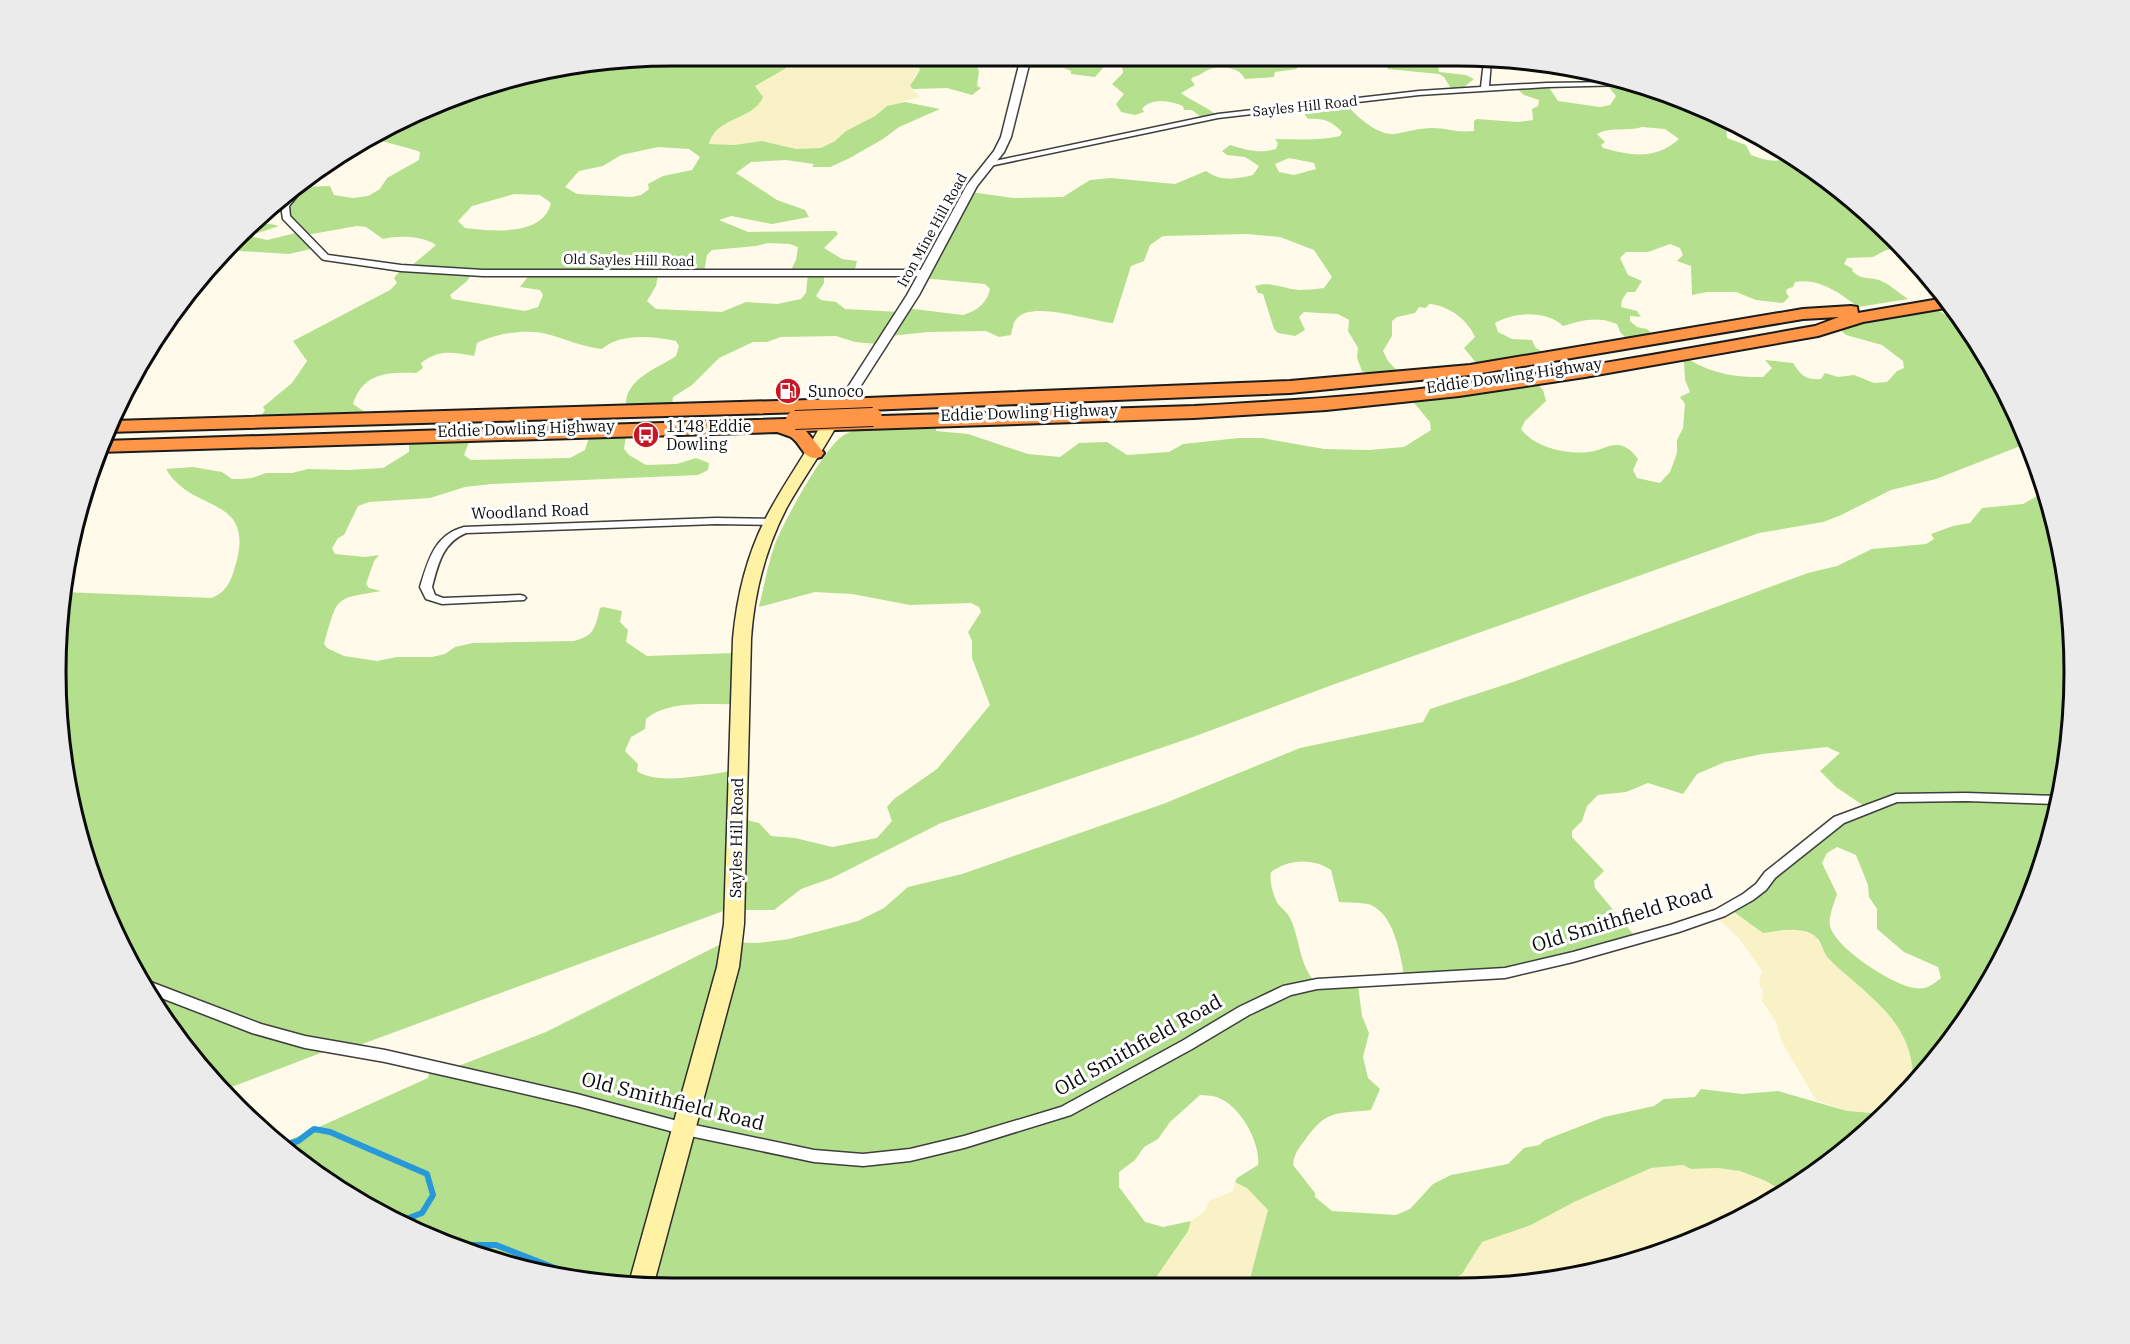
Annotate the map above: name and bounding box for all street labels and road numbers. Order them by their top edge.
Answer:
street label: Sayles Hill Road [1252,91,1359,120]
street label: Iron Mine Hill Road [893,169,971,290]
street label: Old Sayles Hill Road [563,250,695,270]
street label: Eddie Dowling Highway [1425,353,1604,397]
street label: Eddie Dowling Highway [940,399,1119,425]
street label: Eddie Dowling Highway [437,415,616,441]
street label: Woodland Road [471,499,590,523]
street label: Sayles Hill Road [725,777,747,898]
street label: Old Smithfield Road [1528,877,1716,958]
street label: Old Smithfield Road [1049,987,1226,1102]
street label: Old Smithfield Road [579,1065,767,1136]

